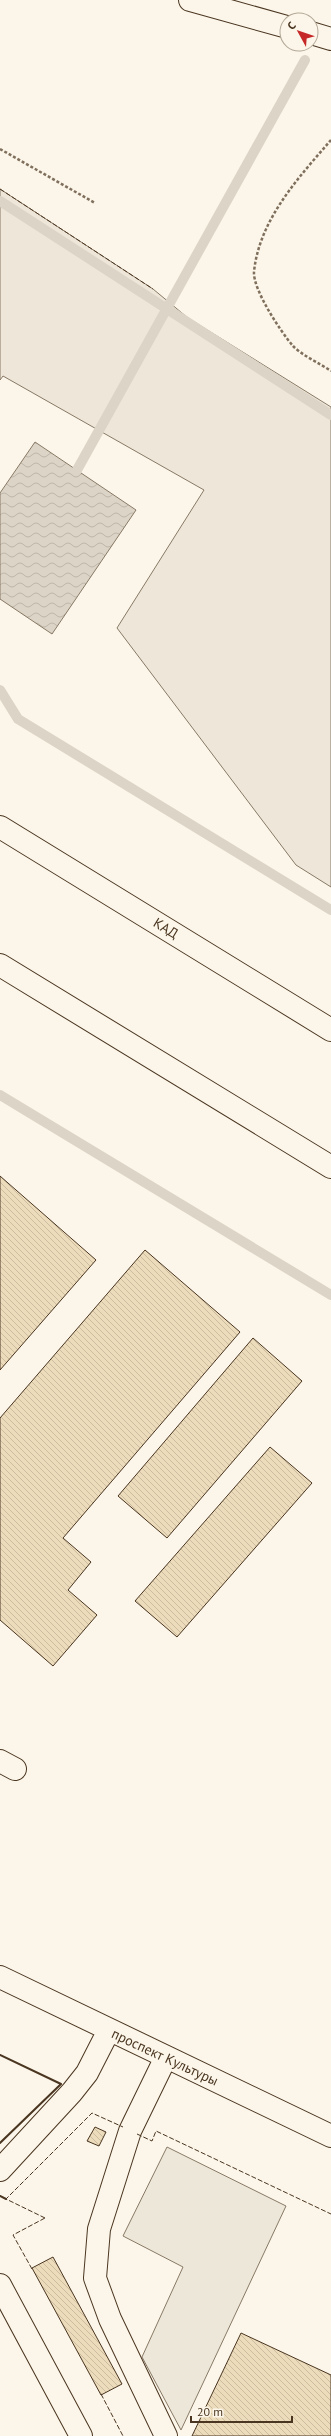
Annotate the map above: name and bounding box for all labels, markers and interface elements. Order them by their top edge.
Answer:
north arrow [279,12,319,52]
text: С [284,19,299,32]
street label: КАД [150,914,182,942]
street label: проспект Культуры [109,2024,221,2090]
scale bar [191,2398,292,2424]
text: 20 m [197,2404,223,2419]

